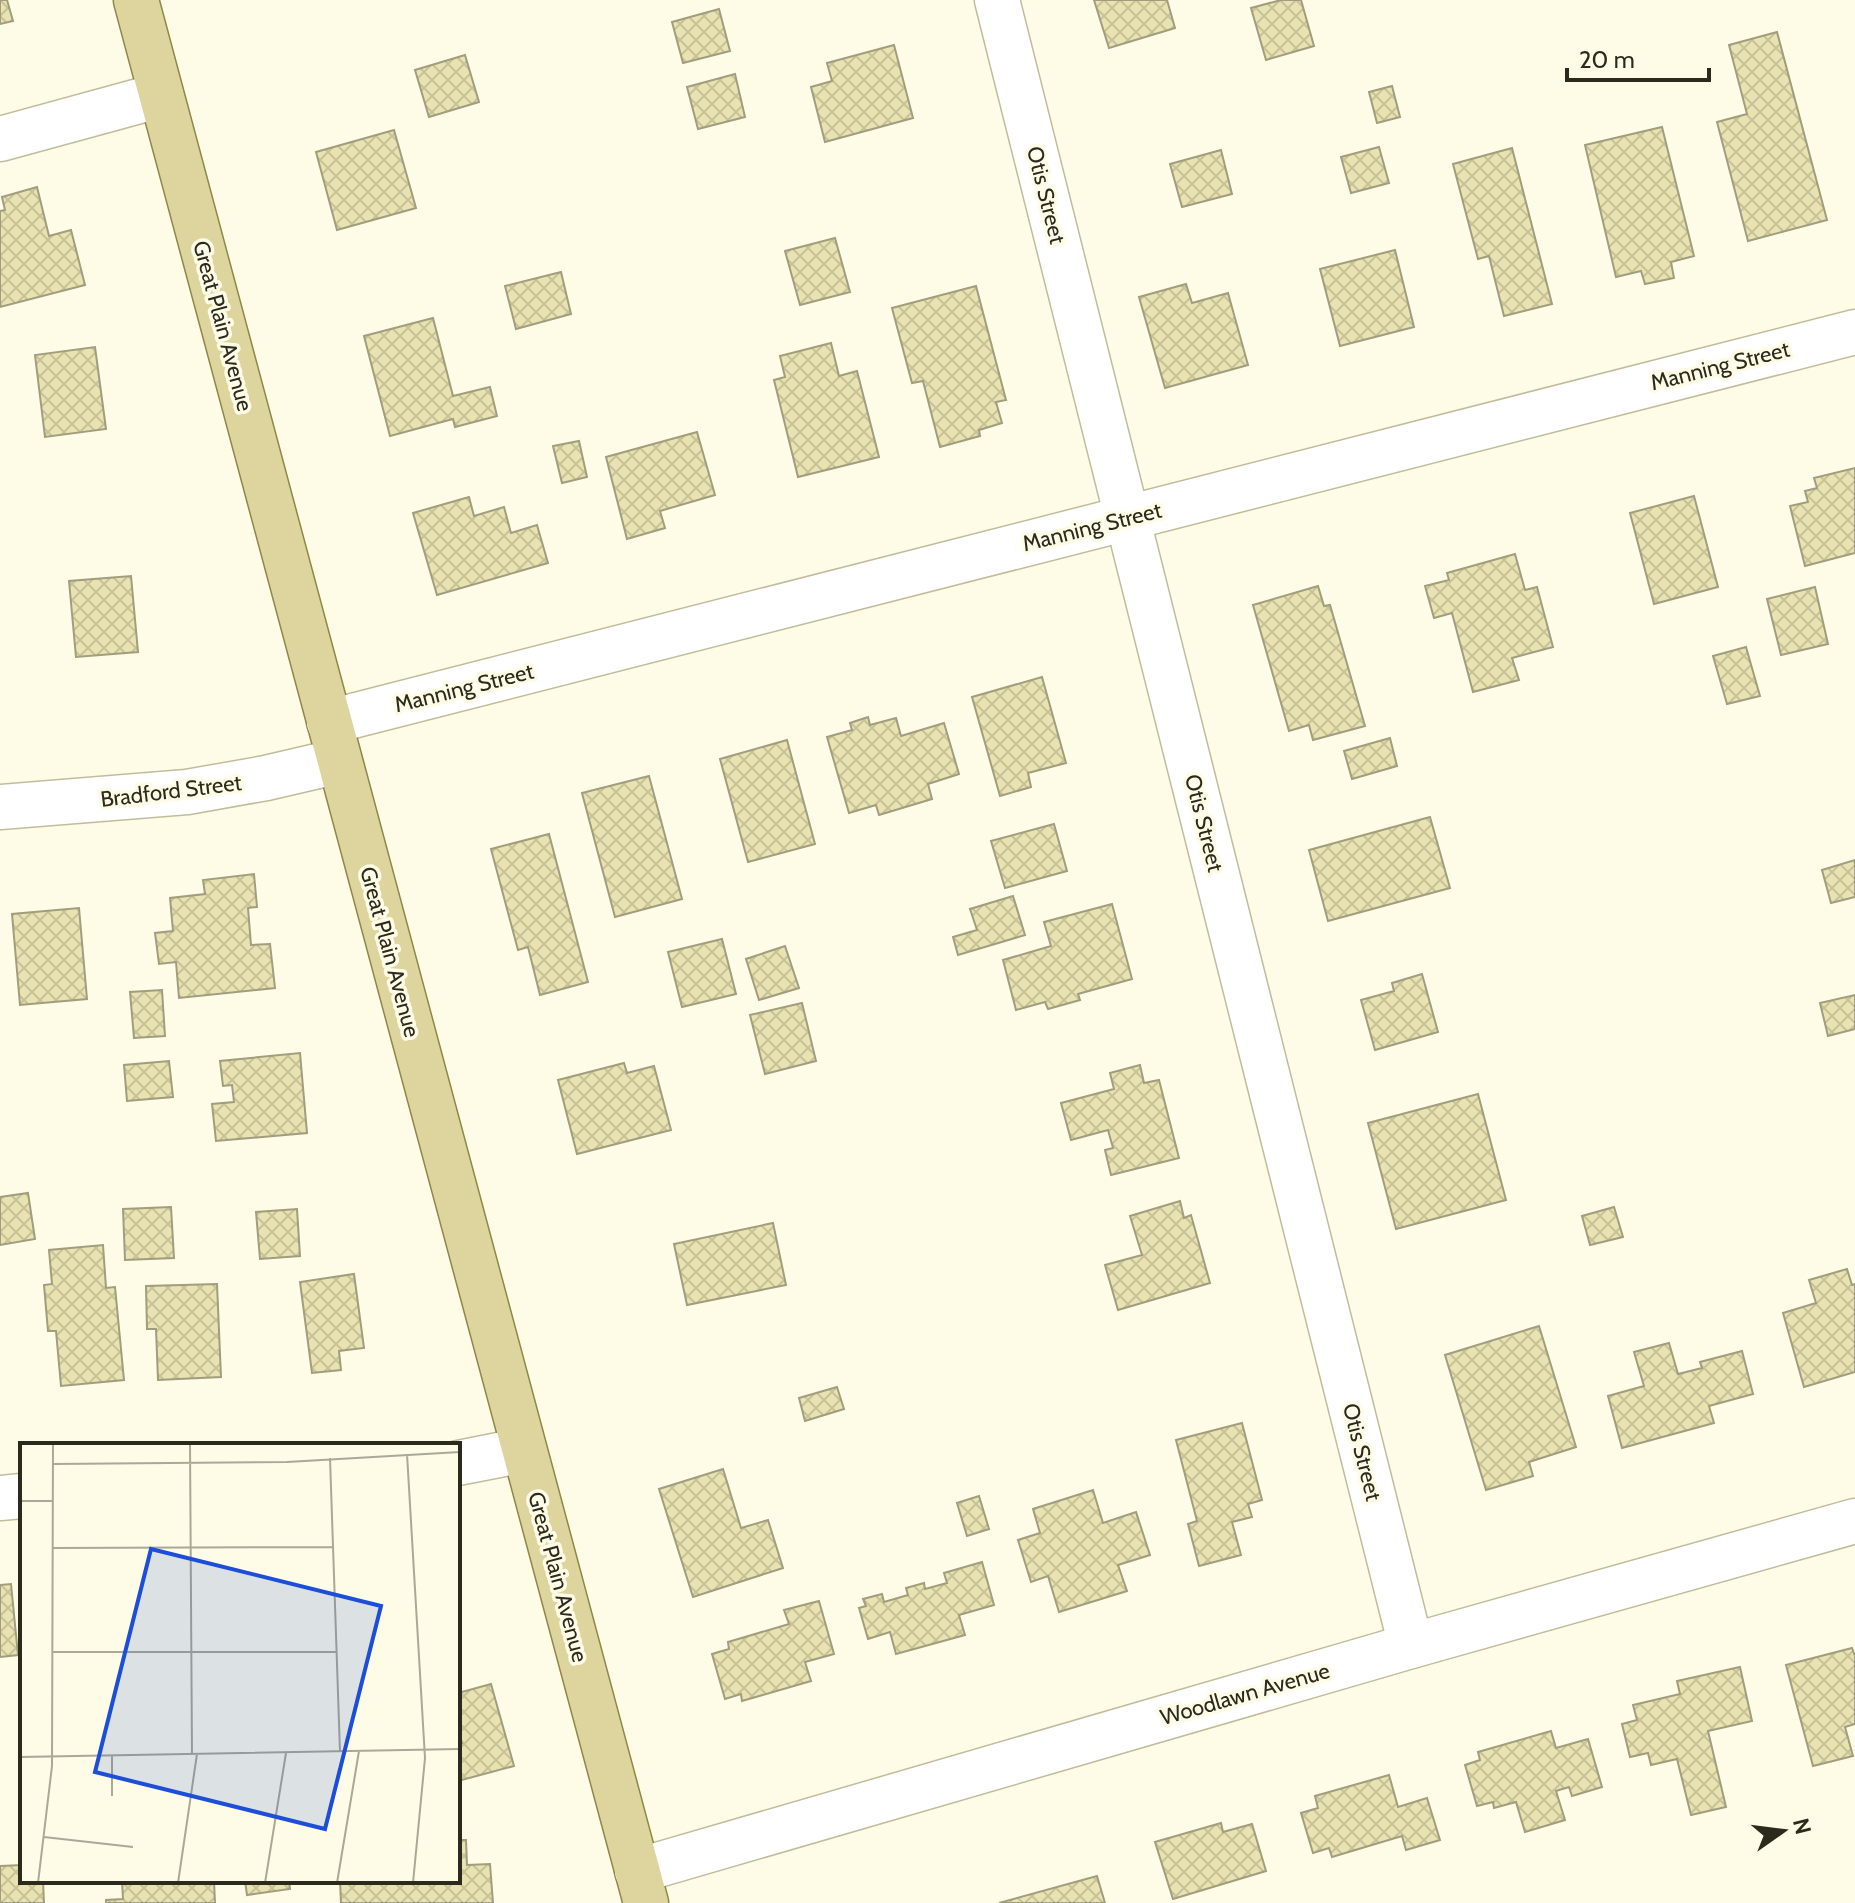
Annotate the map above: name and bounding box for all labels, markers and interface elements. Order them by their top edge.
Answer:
scale bar [1567,32,1709,82]
text: 20 m [1579,45,1635,74]
street label: Otis Street [1021,143,1071,247]
street label: Great Plain Avenue [187,238,259,414]
street label: Manning Street [1648,336,1793,396]
street label: Manning Street [1020,497,1165,557]
street label: Manning Street [392,658,537,718]
street label: Bradford Street [99,769,244,813]
street label: Otis Street [1179,771,1229,875]
street label: Great Plain Avenue [354,864,426,1040]
street label: Otis Street [1337,1400,1387,1504]
inset map [20,1443,460,1883]
street label: Great Plain Avenue [522,1489,594,1665]
street label: Woodlawn Avenue [1157,1657,1333,1731]
north arrow [1743,1791,1823,1871]
text: N [1787,1815,1817,1837]

